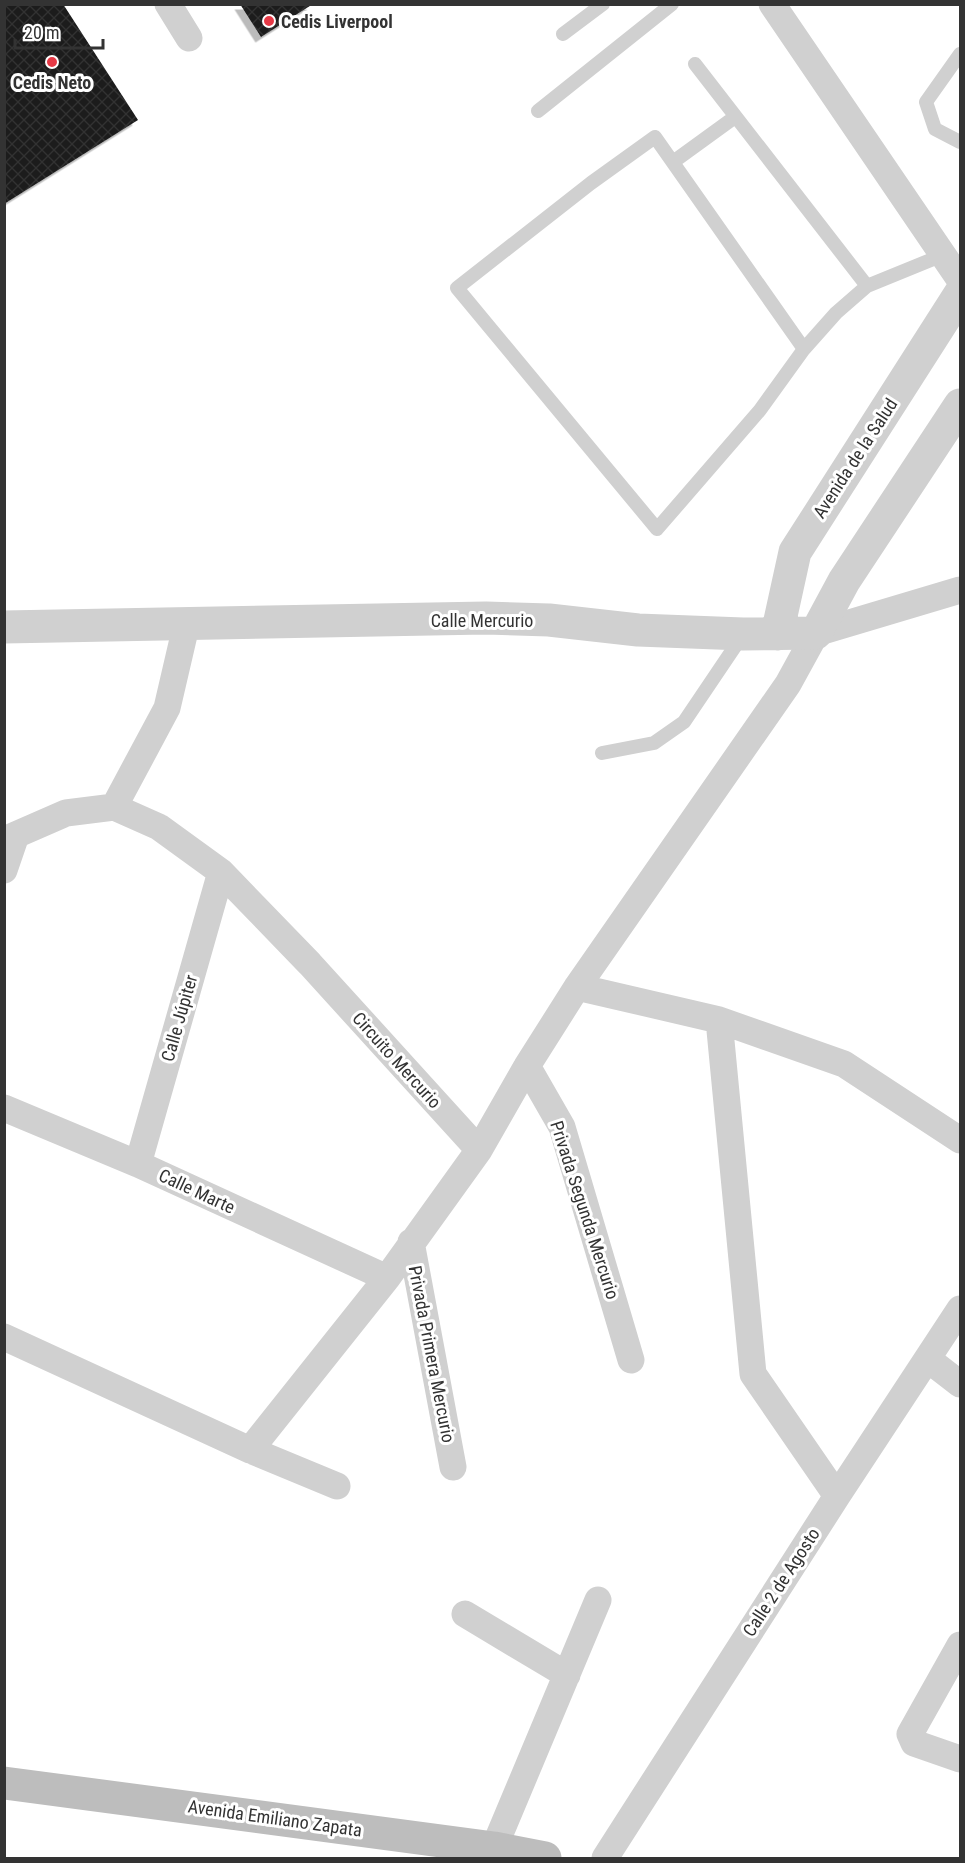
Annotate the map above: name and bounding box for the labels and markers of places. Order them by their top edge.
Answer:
place label: Cedis Liverpool [281,11,393,32]
marker: Cedis Liverpool [262,14,276,28]
marker: Cedis Neto [45,55,59,69]
place label: Cedis Neto [13,72,91,93]

